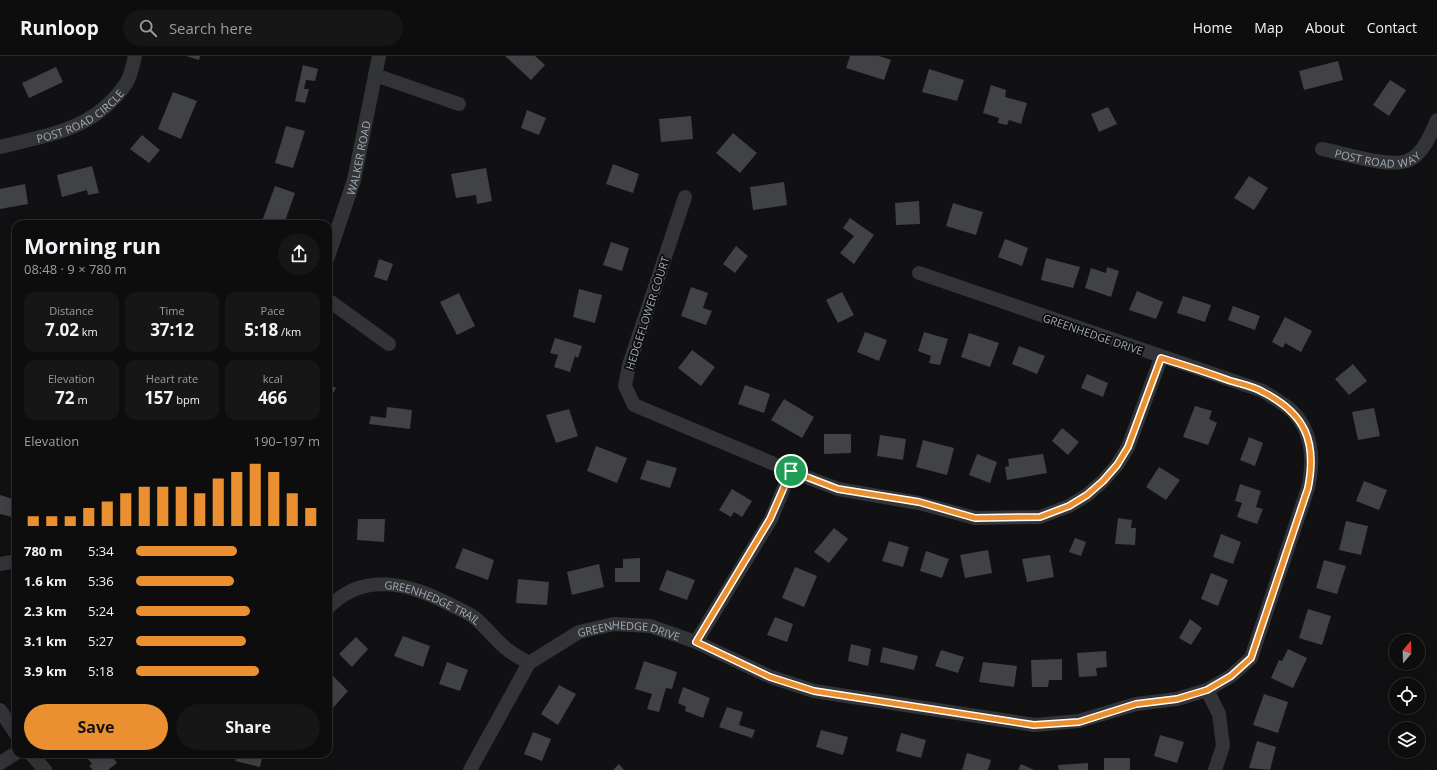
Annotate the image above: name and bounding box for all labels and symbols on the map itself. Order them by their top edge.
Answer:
street label: POST ROAD CIRCLE [35,86,127,145]
street label: WALKER ROAD [342,119,373,197]
street label: POST ROAD WAY [1333,145,1424,170]
street label: HEDGEFLOWER COURT [622,254,672,372]
street label: GREENHEDGE DRIVE [1041,310,1145,358]
pin [774,454,808,488]
street label: GREENHEDGE TRAIL [384,577,485,628]
street label: GREENHEDGE DRIVE [576,616,682,643]
north arrow [1389,634,1425,670]

